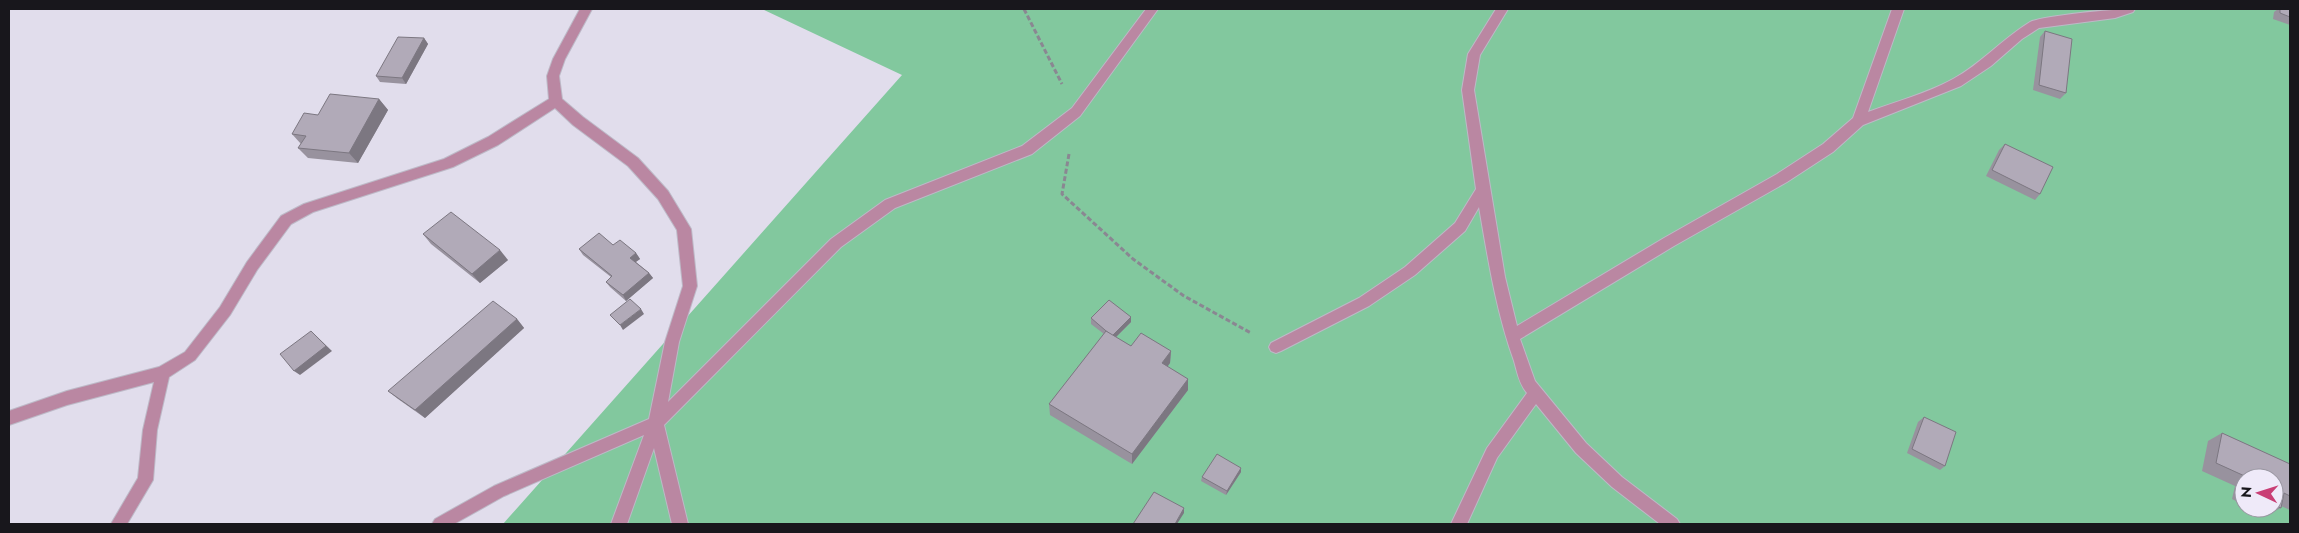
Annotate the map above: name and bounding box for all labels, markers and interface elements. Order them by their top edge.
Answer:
north arrow [2234,468,2284,518]
text: N [2236,486,2256,498]

